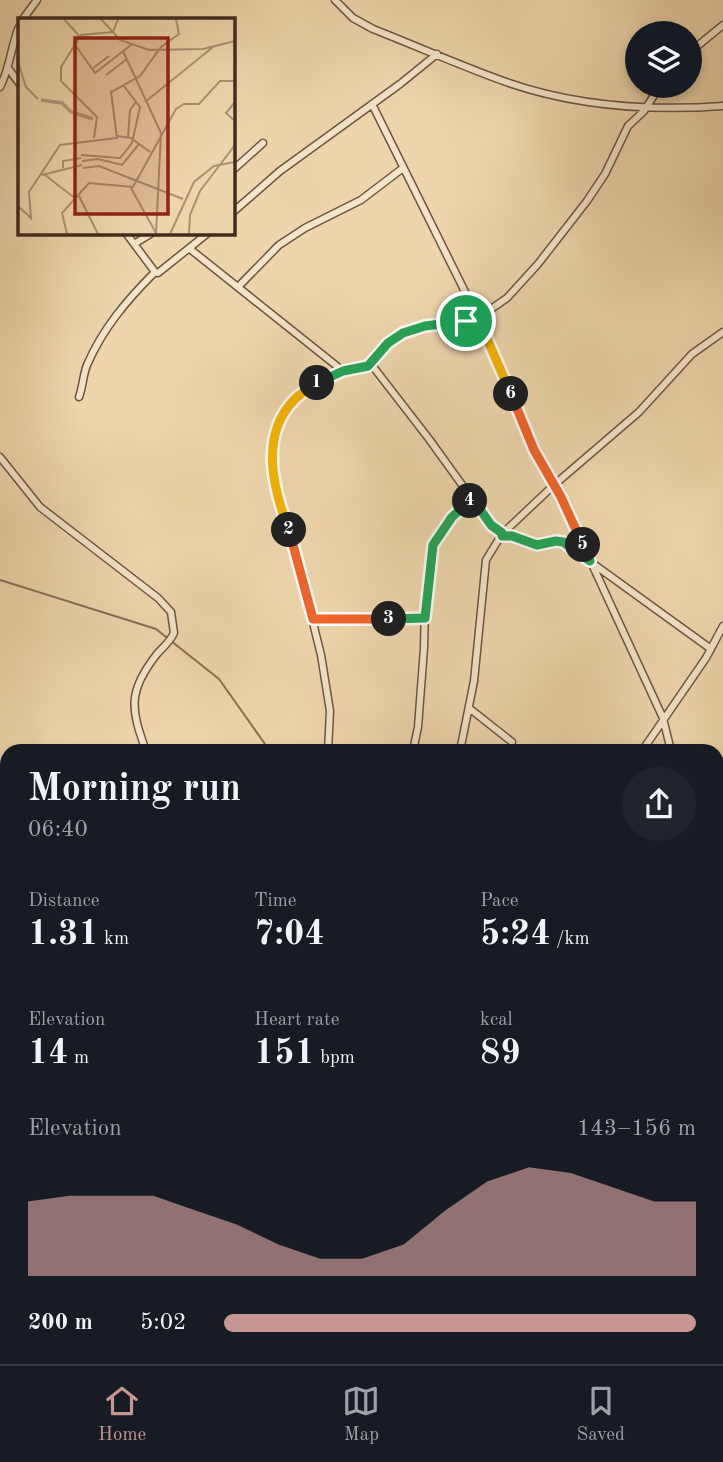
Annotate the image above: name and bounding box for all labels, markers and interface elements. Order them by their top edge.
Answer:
inset map [18,18,234,234]
map controls [625,21,702,98]
button: layers [625,21,702,98]
pin [436,291,496,351]
icon: arrive [447,302,485,340]
pin: 1 [300,366,334,400]
text: 1 [311,373,322,392]
pin: 6 [494,376,528,412]
text: 6 [505,384,516,403]
pin: 4 [452,484,488,518]
text: 4 [464,491,475,510]
pin: 2 [272,512,306,548]
text: 2 [283,520,294,539]
pin: 5 [566,528,600,562]
text: 5 [577,535,588,554]
pin: 3 [372,602,406,636]
text: 3 [383,609,394,628]
button: share [622,767,696,841]
text: Morning run [28,771,241,809]
text: 06:40 [28,818,88,841]
text: Distance [28,892,100,911]
text: Time [254,892,297,911]
text: Pace [480,892,519,911]
text: 1.31 [28,917,99,952]
text: 7:04 [254,917,325,952]
text: 5:24 [480,917,551,952]
text: km [99,930,129,949]
text: /km [551,930,590,949]
text: Elevation [28,1011,105,1030]
text: Heart rate [254,1011,339,1030]
text: kcal [480,1011,513,1030]
text: 14 [28,1036,69,1071]
text: 151 [254,1036,315,1071]
text: 89 [480,1036,521,1071]
text: m [69,1049,89,1068]
text: bpm [315,1049,355,1068]
text: Elevation [28,1117,122,1140]
text: 143–156 m [577,1117,696,1140]
text: 200 m [28,1311,93,1334]
text: 5:02 [140,1311,186,1334]
tab: Home [98,1382,146,1447]
tab: Map [342,1382,380,1447]
tab: Saved [577,1382,625,1447]

